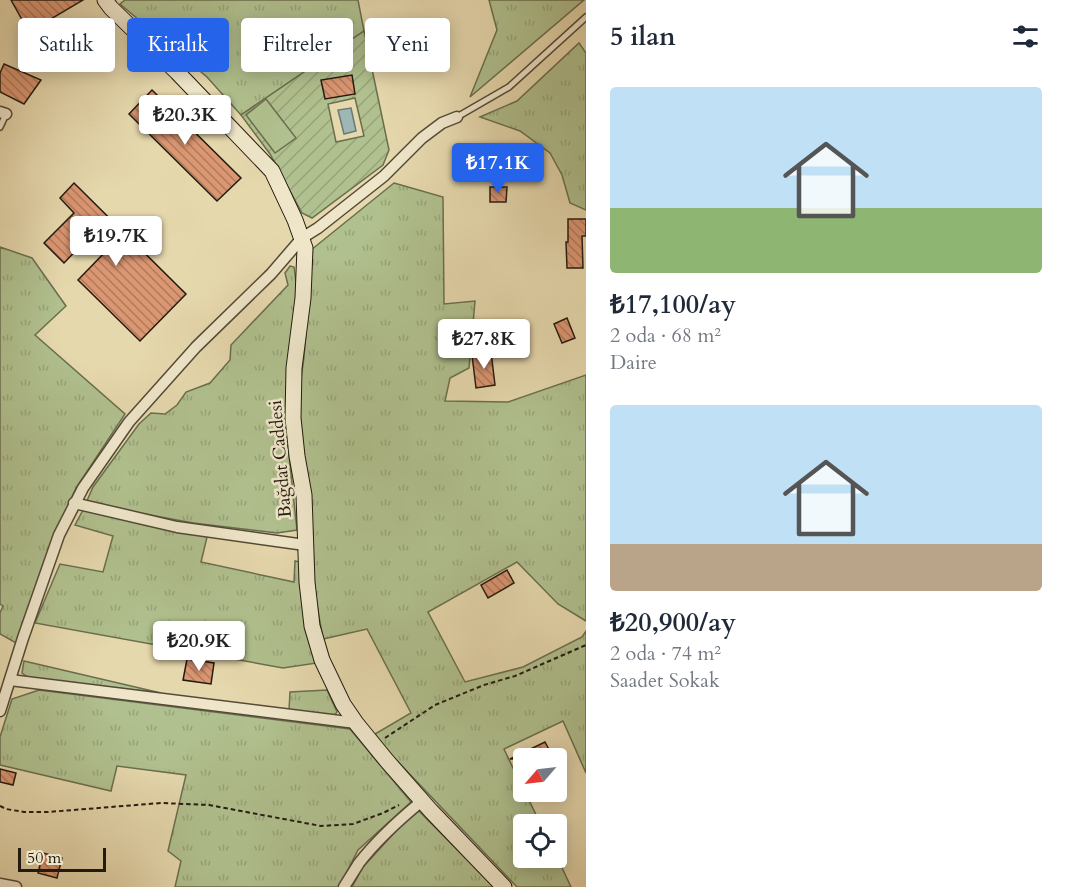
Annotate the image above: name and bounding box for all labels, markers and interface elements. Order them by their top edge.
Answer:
chip: Satılık [18,18,115,72]
chip: Kiralık [127,18,229,72]
chip: Filtreler [241,18,353,72]
chip: Yeni [365,18,450,72]
text: 5 ilan [610,19,676,54]
icon: filters [1009,20,1042,53]
pin: ₺20.3K [136,95,234,146]
text: ₺20.3K [153,101,217,128]
icon: home [772,126,880,234]
pin: ₺17.1K [449,143,547,194]
text: ₺17.1K [466,149,530,176]
pin: ₺19.7K [67,216,165,267]
text: ₺19.7K [84,222,148,249]
text: ₺17,100/ay [610,287,736,322]
pin: ₺27.8K [435,319,533,370]
text: 2 oda · 68 m² [610,322,721,349]
text: ₺27.8K [452,325,516,352]
text: Daire [610,349,657,376]
street label: Bağdat Caddesi [263,399,298,519]
icon: home [772,444,880,552]
text: ₺20,900/ay [610,605,736,640]
pin: ₺20.9K [150,621,248,672]
text: ₺20.9K [167,627,231,654]
text: 2 oda · 74 m² [610,640,721,667]
text: Saadet Sokak [610,667,720,694]
north arrow [513,748,567,802]
map controls [513,748,567,868]
button: locate [513,814,567,868]
scale bar [18,845,106,872]
text: 50 m [27,847,61,869]

